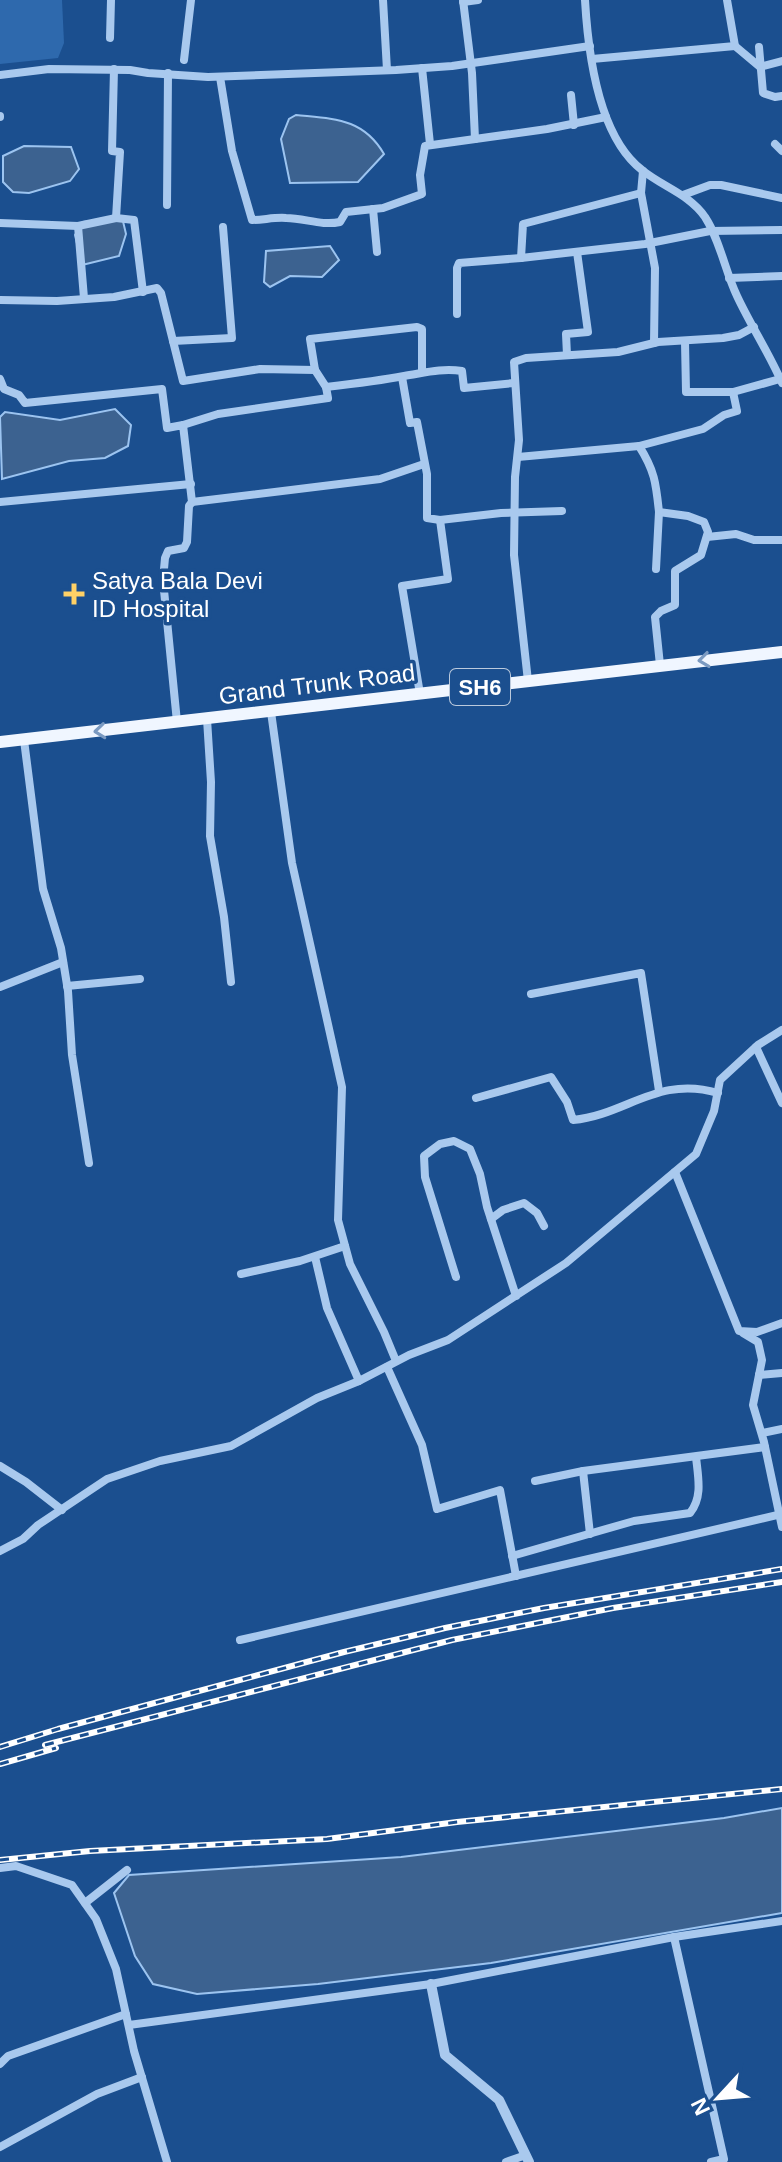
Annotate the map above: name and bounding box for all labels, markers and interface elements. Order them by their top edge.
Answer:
place label: Satya Bala Devi ID Hospital [92,567,263,622]
marker: Satya Bala Devi ID Hospital [63,583,85,605]
one-way arrow [698,652,711,669]
street label: Grand Trunk Road [217,659,417,709]
road number: SH6 [450,669,510,705]
one-way arrow [93,722,106,739]
north arrow [678,2058,758,2138]
text: N [686,2094,715,2119]

